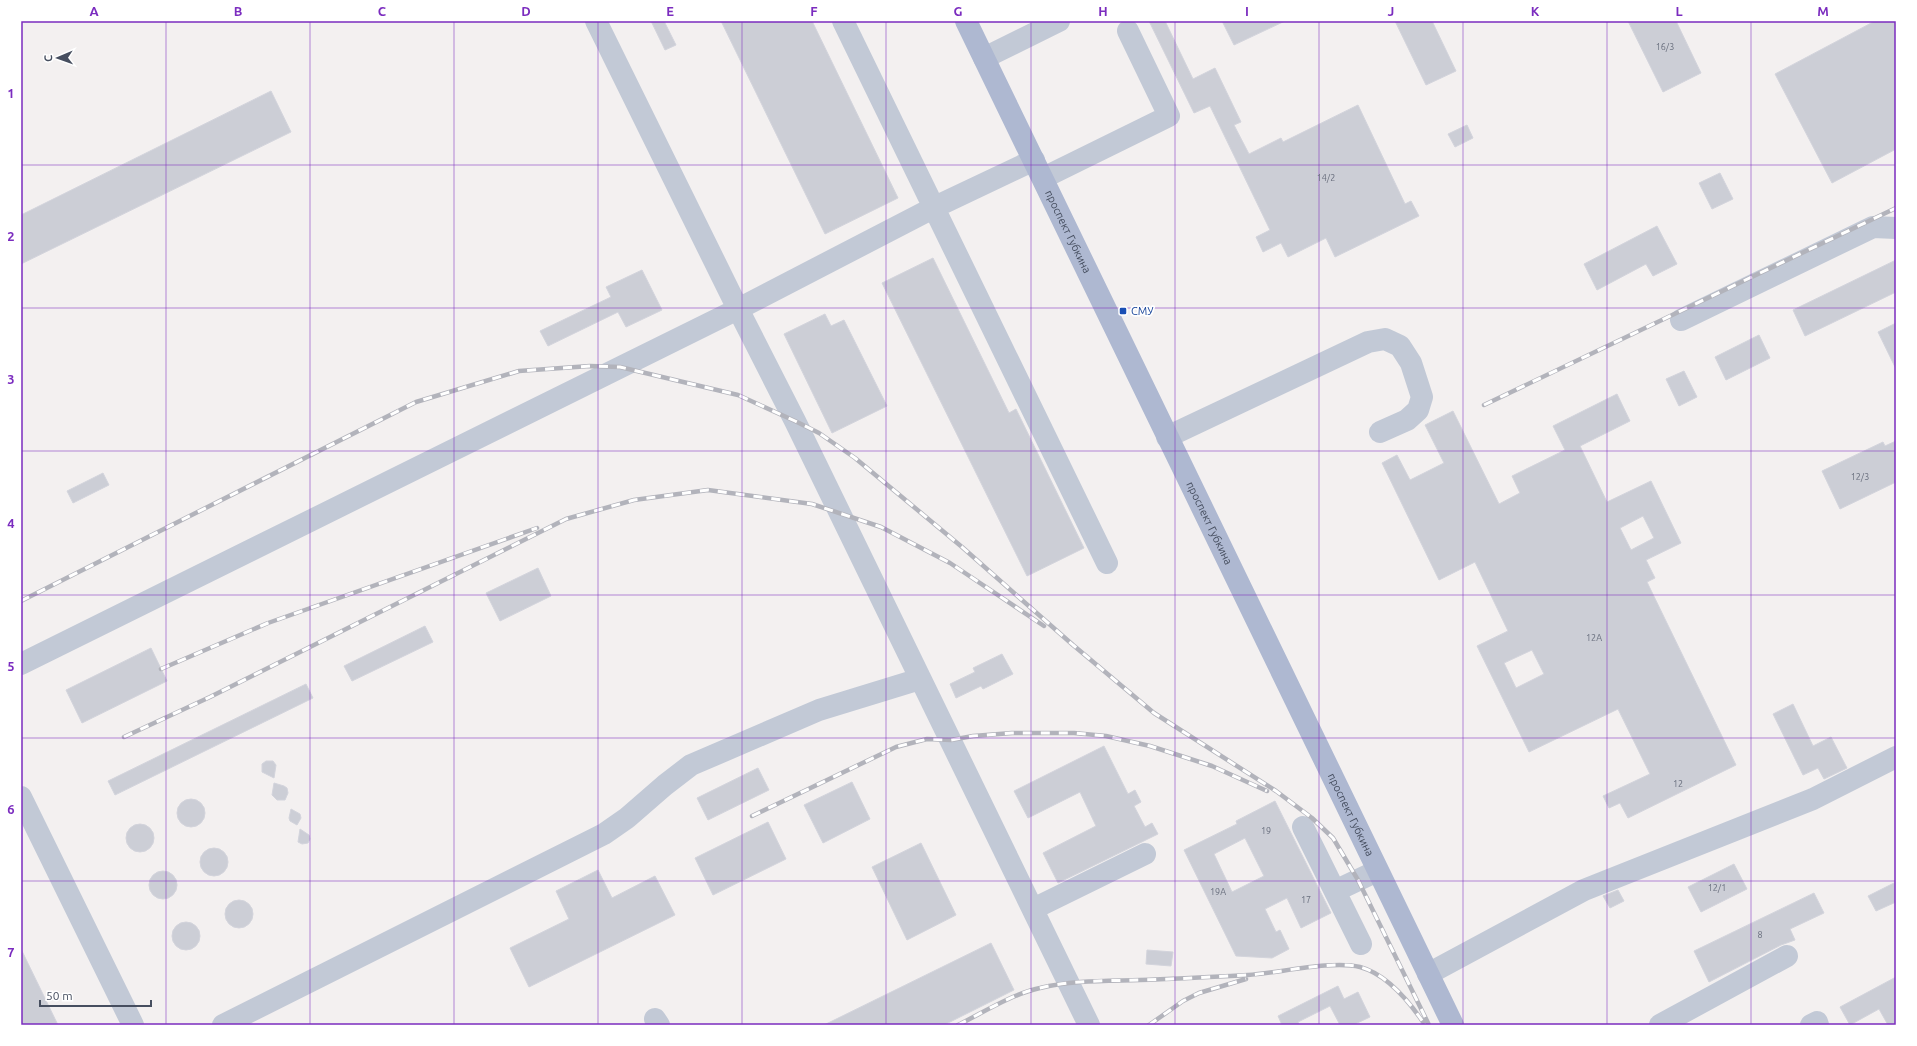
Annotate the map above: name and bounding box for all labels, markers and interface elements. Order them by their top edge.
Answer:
text: A [89,4,99,18]
text: B [234,4,243,18]
text: C [378,4,387,18]
text: D [521,4,531,18]
text: E [666,4,674,18]
text: F [810,4,818,18]
text: G [954,4,963,18]
text: H [1098,4,1108,18]
text: I [1245,4,1249,18]
text: J [1388,4,1394,18]
text: K [1531,4,1540,18]
text: L [1675,4,1683,18]
text: M [1817,4,1829,18]
north arrow [38,38,78,78]
house number: 16/3 [1656,42,1674,52]
text: С [42,55,54,62]
text: 1 [7,86,15,100]
house number: 14/2 [1317,173,1335,183]
street label: проспект Губкина [1043,188,1093,275]
text: 2 [7,229,15,243]
place label: СМУ [1131,305,1154,317]
marker: СМУ [1118,306,1128,316]
text: 3 [7,372,15,386]
house number: 12/3 [1851,472,1869,482]
street label: проспект Губкина [1184,480,1235,567]
text: 4 [7,516,15,530]
house number: 12А [1586,633,1602,643]
text: 5 [7,659,15,673]
street label: проспект Губкина [1326,771,1376,858]
house number: 12 [1673,779,1683,789]
text: 6 [7,802,15,816]
house number: 19 [1261,826,1271,836]
house number: 12/1 [1708,883,1726,893]
house number: 19А [1210,887,1226,897]
house number: 17 [1301,895,1311,905]
house number: 8 [1757,930,1763,940]
text: 7 [7,945,15,959]
scale bar [40,982,151,1008]
text: 50 m [46,989,73,1002]

